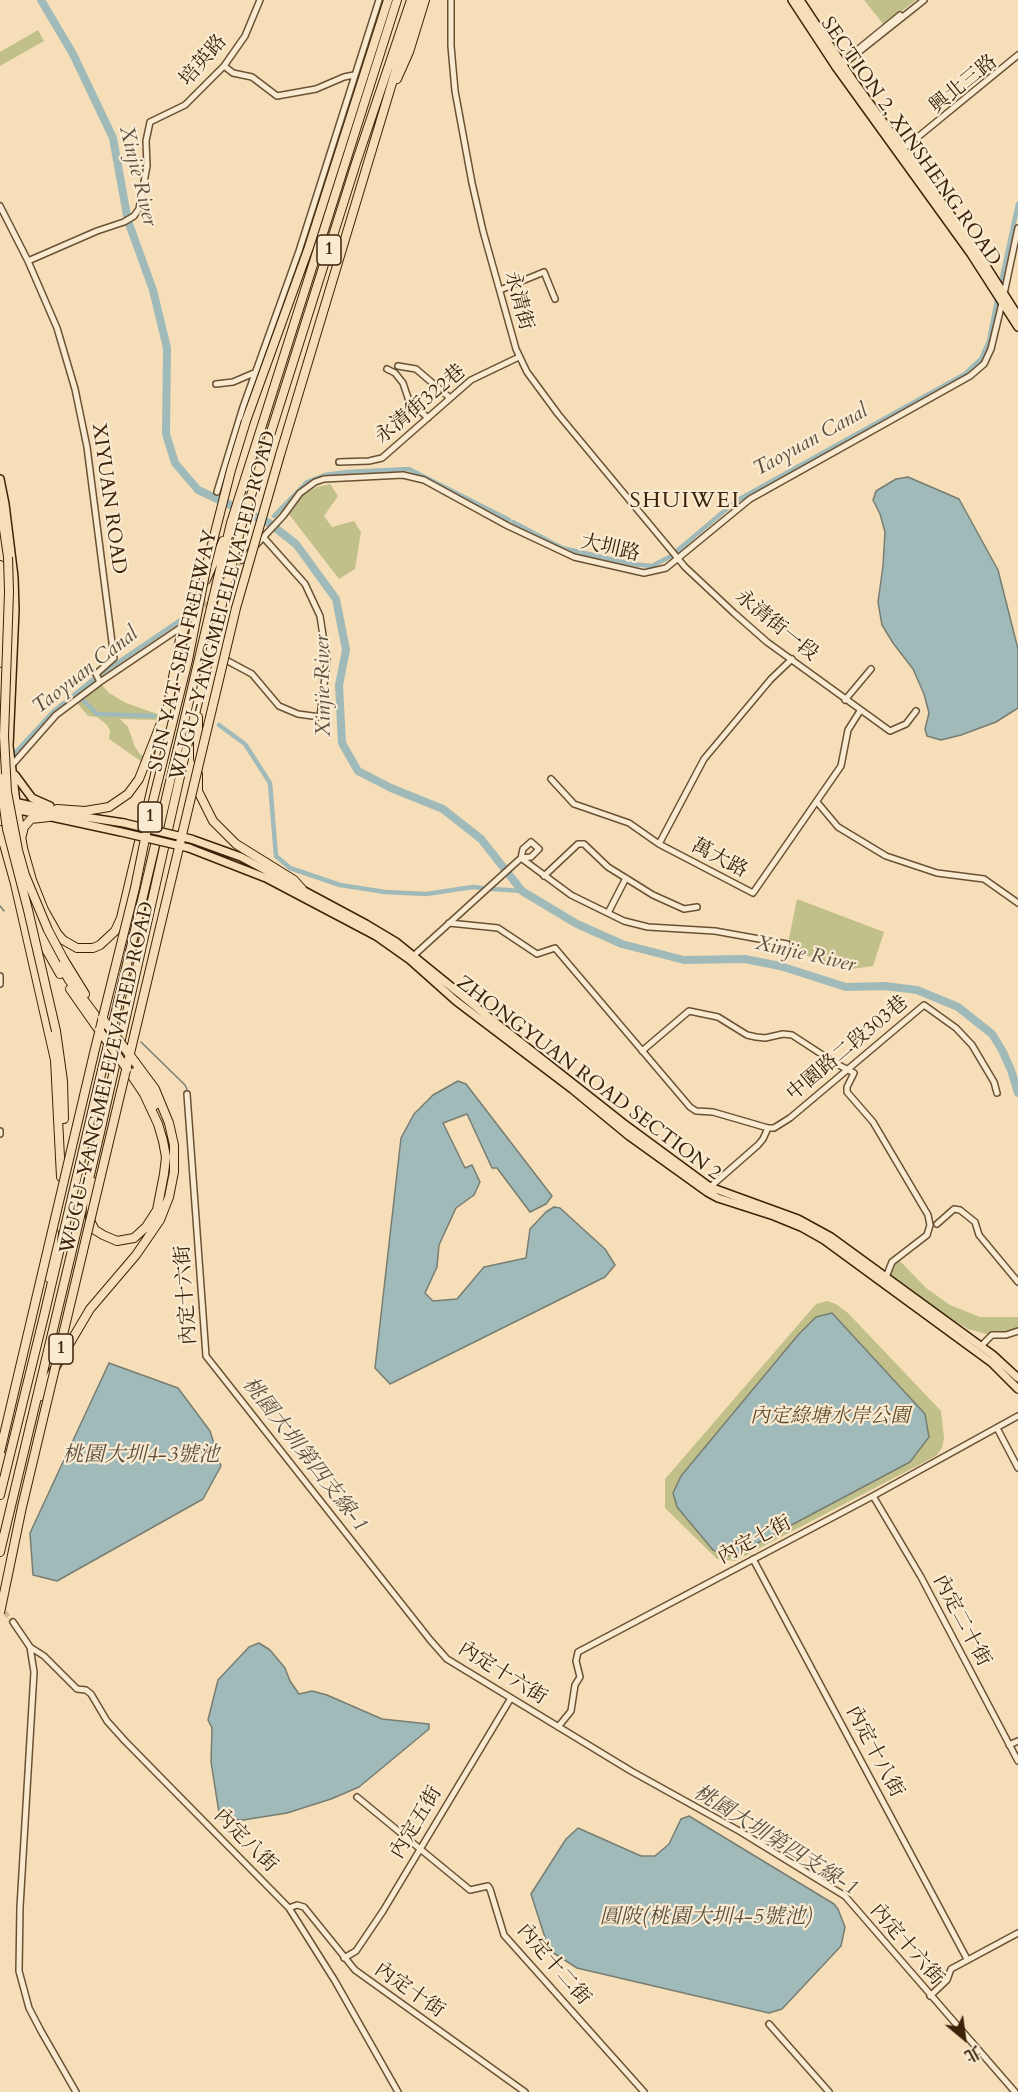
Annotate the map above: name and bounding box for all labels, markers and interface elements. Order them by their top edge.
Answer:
street label: SECTION 2, XINSHENG ROAD [815,13,1005,271]
street label: 培英路 [175,30,233,92]
street label: 興北三路 [925,51,1003,119]
water label: Xinjie River [112,123,162,229]
road number: 1 [317,235,341,265]
street label: 永清街 [499,269,537,333]
street label: 永清街322巷 [371,360,471,450]
water label: Taoyuan Canal [749,399,873,483]
street label: XIYUAN ROAD [86,422,130,576]
street label: WUGU-YANGMEI ELEVATED ROAD [166,429,282,783]
district label: SHUIWEI [630,489,740,515]
street label: SUN YAT-SEN FREEWAY [144,528,224,774]
street label: 大圳路 [578,531,642,567]
street label: 永清街一段 [730,585,822,667]
water label: Taoyuan Canal [28,622,144,720]
water label: Xinjie River [311,634,337,738]
road number: 1 [138,802,162,832]
street label: 萬大路 [687,834,751,884]
street label: WUGU-YANGMEI ELEVATED ROAD [56,899,160,1257]
water label: Xinjie River [752,931,858,979]
street label: ZHONGYUAN ROAD SECTION 2 [451,972,725,1186]
street label: 中園路二段303巷 [783,991,913,1107]
street label: 內定十六街 [172,1244,202,1346]
road number: 1 [49,1334,73,1364]
water label: 桃園大圳第四支線-1 [236,1373,372,1537]
park label: 內定綠塘水岸公園 [750,1405,910,1429]
water label: 桃園大圳4-3號池 [62,1443,220,1469]
street label: 內定七街 [714,1512,796,1570]
street label: 內定二十街 [927,1571,995,1671]
street label: 內定十六街 [453,1637,551,1711]
street label: 內定十八街 [840,1702,908,1802]
water label: 桃園大圳第四支線-1 [688,1780,862,1902]
street label: 內定五街 [386,1783,448,1863]
street label: 內定八街 [208,1804,282,1878]
street label: 內定十六街 [864,1899,948,1991]
water label: 圓陂(桃園大圳4-5號池) [600,1905,812,1931]
street label: 內定十二街 [511,1919,595,2011]
street label: 內定十街 [369,1958,449,2024]
north arrow [934,2008,994,2068]
text: 北 [960,2040,985,2067]

